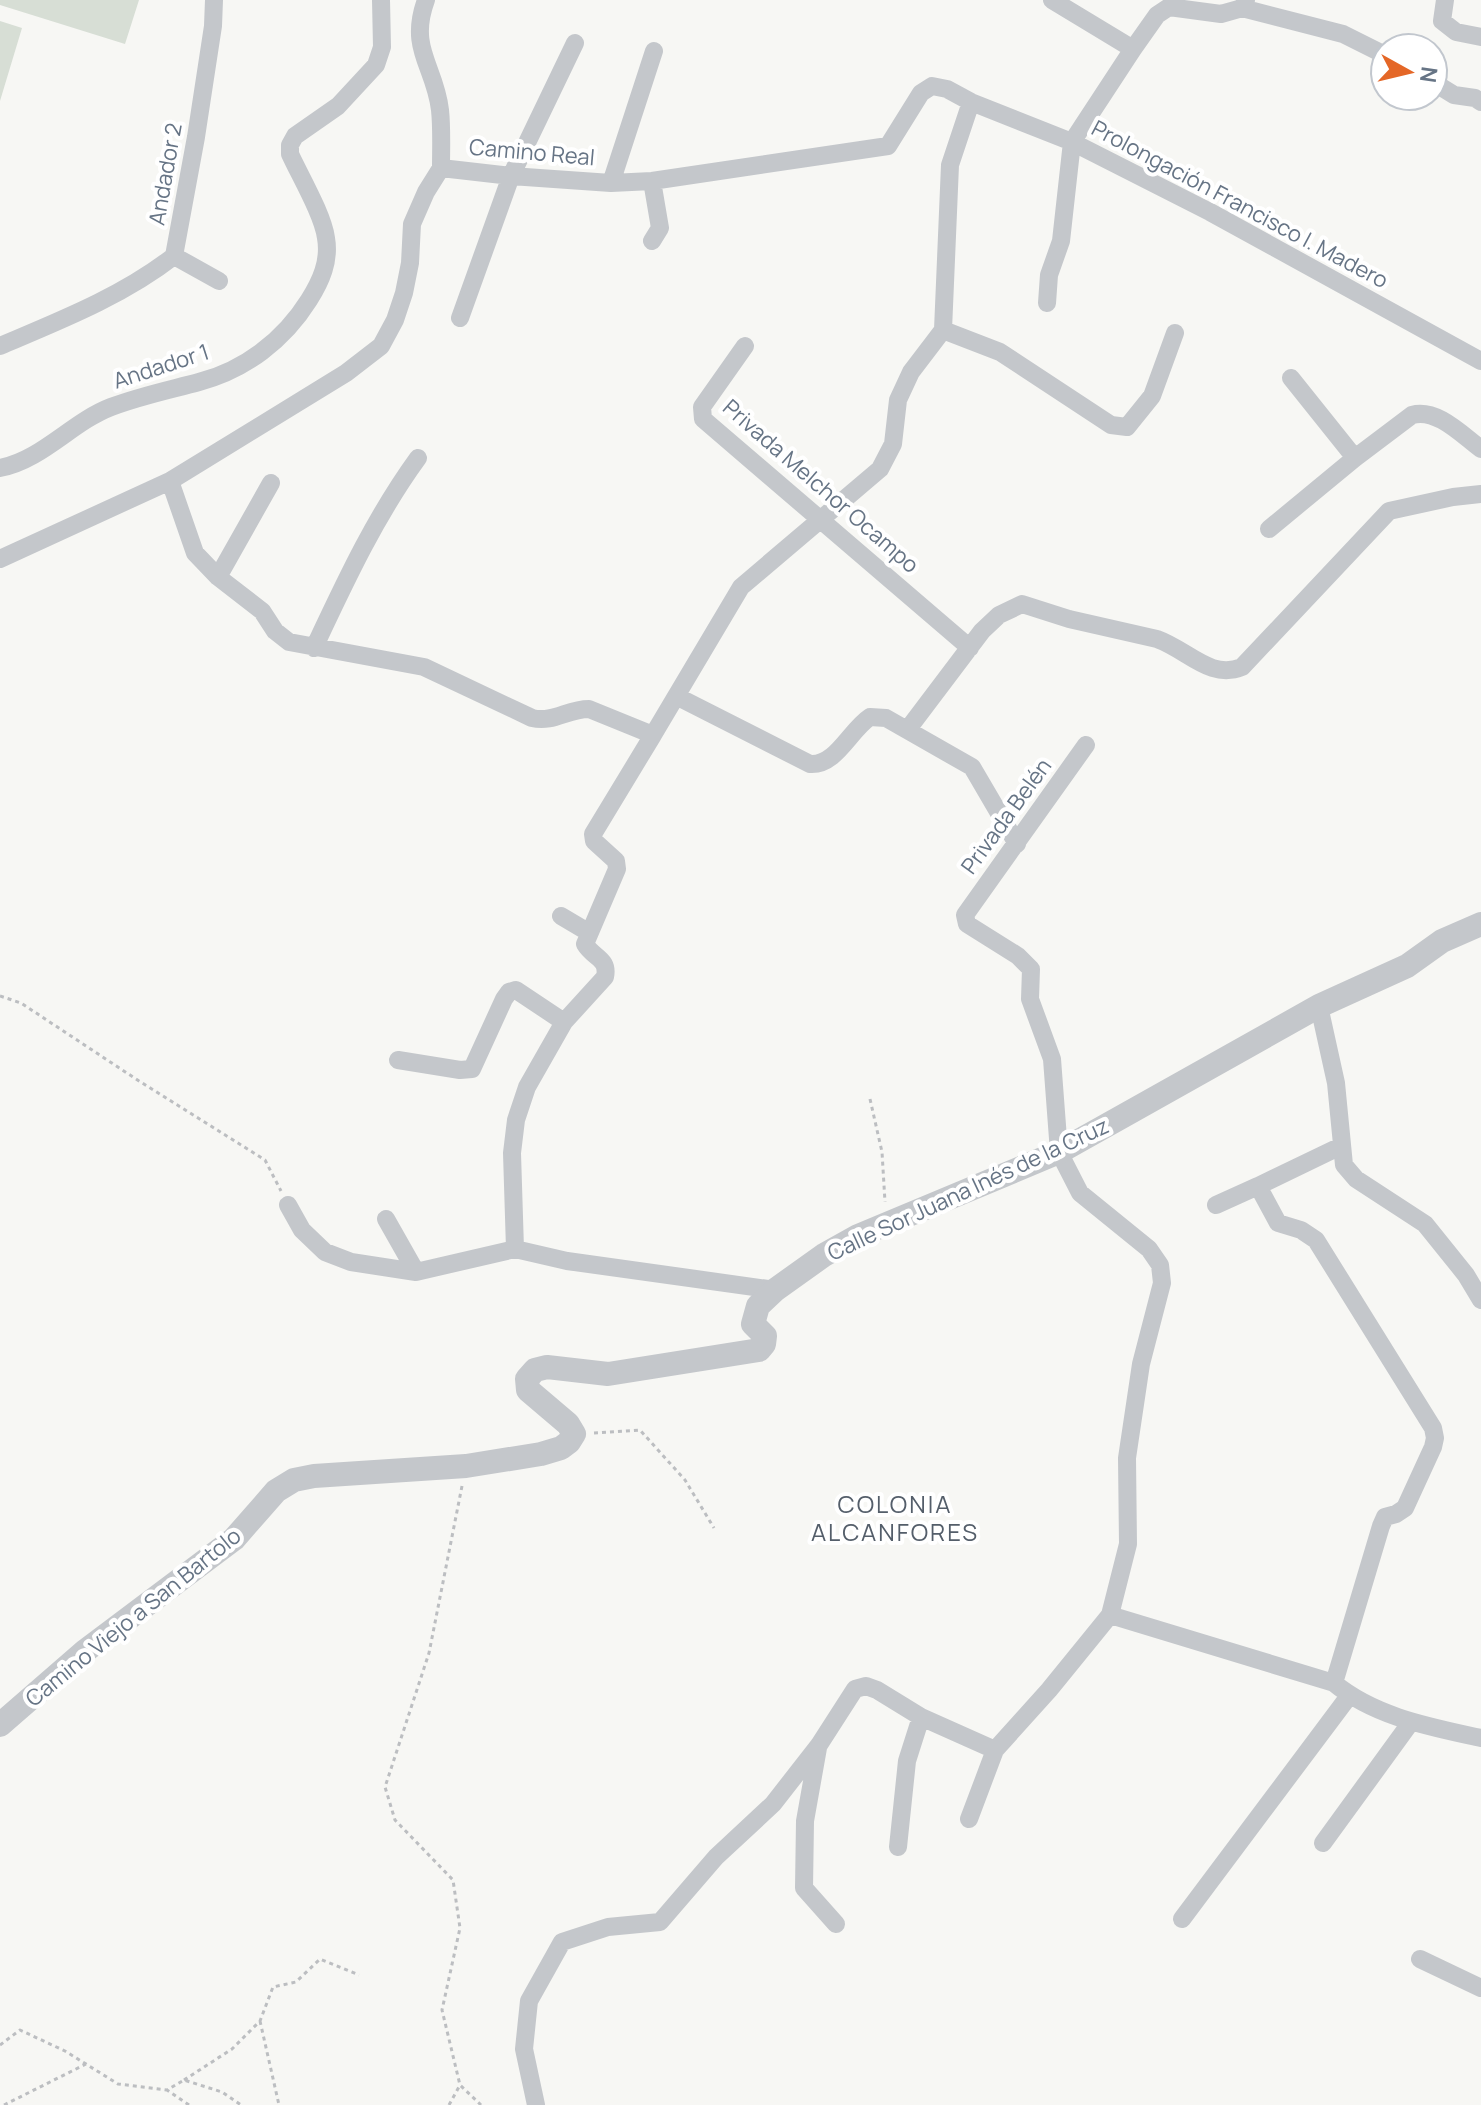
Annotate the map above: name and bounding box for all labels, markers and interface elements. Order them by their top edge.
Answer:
north arrow [1369,32,1449,112]
text: N [1413,65,1445,85]
street label: Prolongación Francisco I. Madero [1086,113,1394,295]
street label: Andador 2 [141,121,189,227]
street label: Camino Real [468,132,596,172]
street label: Andador 1 [109,336,213,396]
street label: Privada Melchor Ocampo [717,392,925,580]
street label: Privada Belén [954,752,1058,880]
street label: Calle Sor Juana Inés de la Cruz [823,1111,1113,1267]
district label: COLONIA ALCANFORES [811,1487,979,1548]
street label: Camino Viejo a San Bartolo [19,1521,247,1713]

